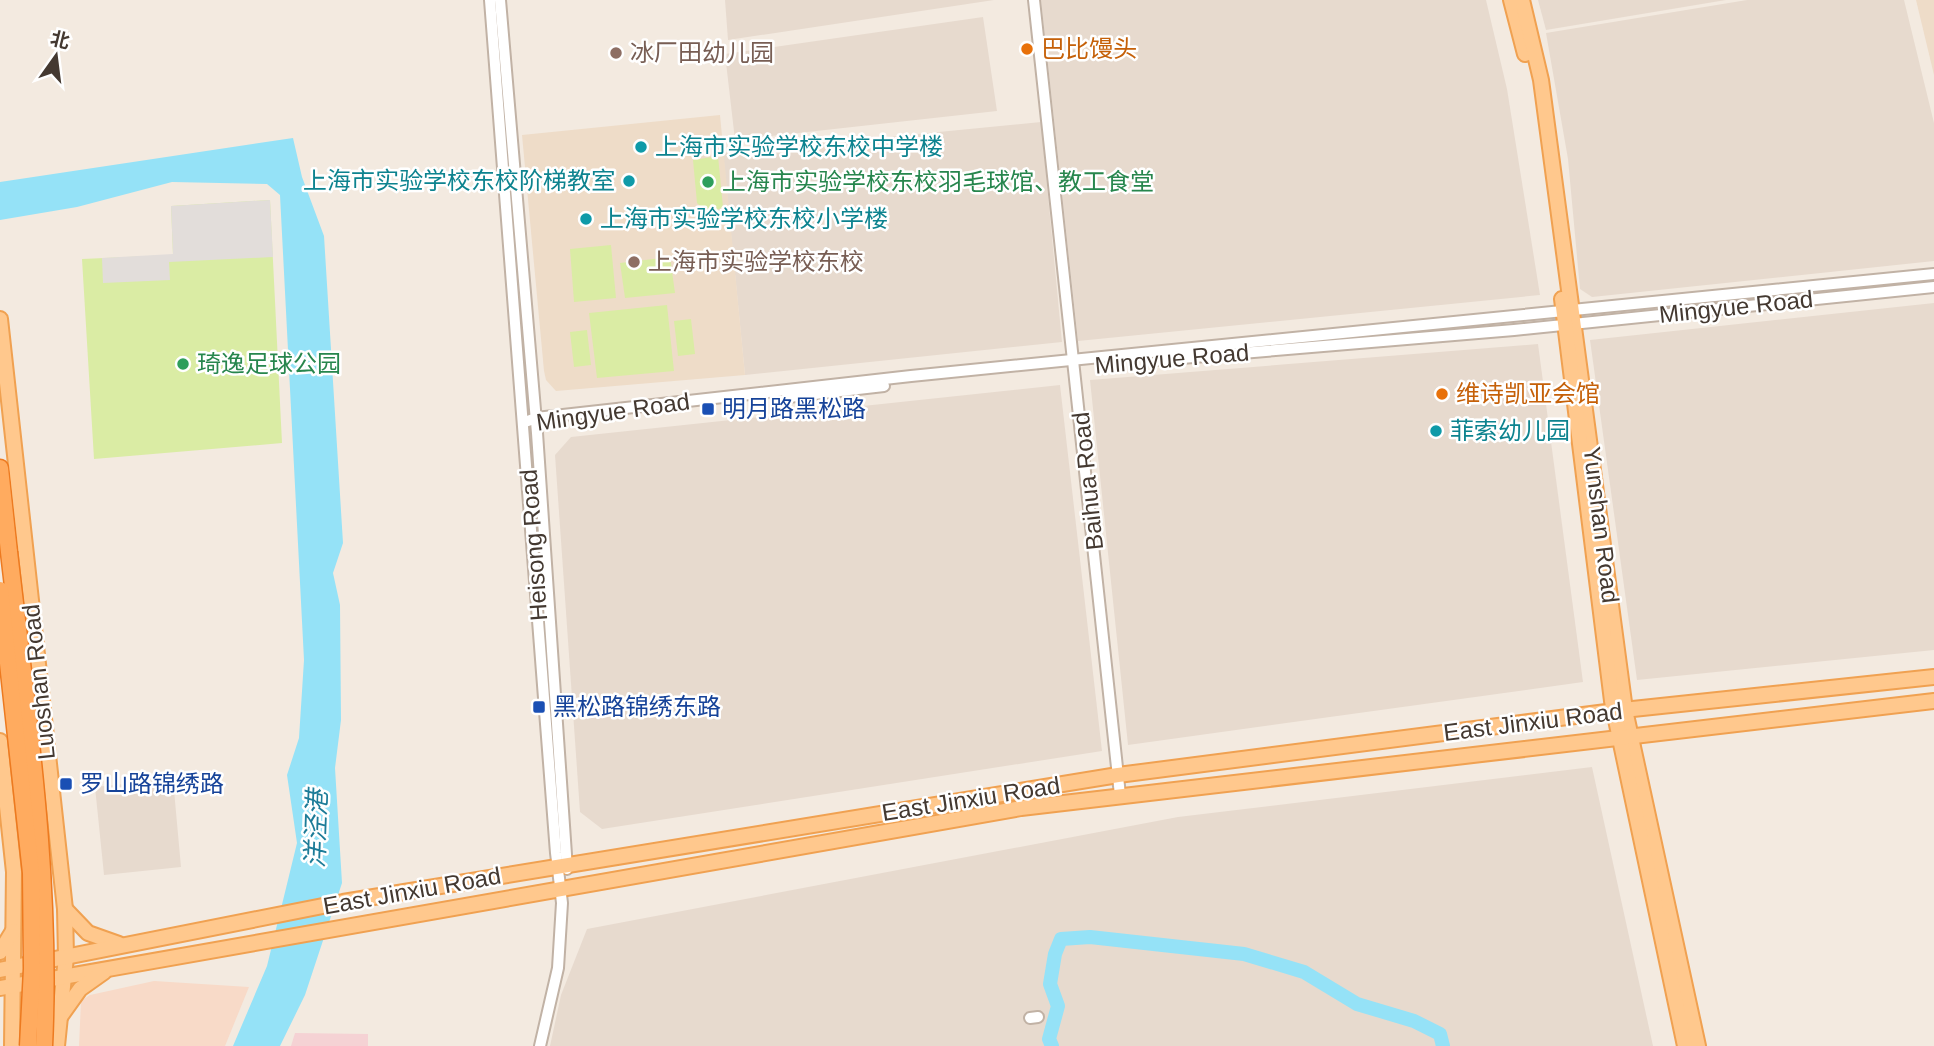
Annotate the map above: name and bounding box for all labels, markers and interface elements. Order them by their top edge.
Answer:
north arrow [21,21,91,91]
text: 北 [48,28,72,52]
place label: 巴比馒头 [1041,35,1137,62]
place label: 冰厂田幼儿园 [630,39,774,66]
marker: 巴比馒头 [1019,41,1035,57]
marker: 冰厂田幼儿园 [608,45,624,61]
place label: 上海市实验学校东校中学楼 [655,133,943,160]
marker: 上海市实验学校东校中学楼 [633,139,649,155]
place label: 上海市实验学校东校阶梯教室 [303,167,615,194]
place label: 上海市实验学校东校羽毛球馆、教工食堂 [722,168,1154,195]
marker: 上海市实验学校东校阶梯教室 [621,173,637,189]
marker: 上海市实验学校东校羽毛球馆、教工食堂 [700,174,716,190]
place label: 上海市实验学校东校小学楼 [600,205,888,232]
marker: 上海市实验学校东校小学楼 [578,211,594,227]
place label: 上海市实验学校东校 [648,248,864,275]
marker: 上海市实验学校东校 [626,254,642,270]
street label: Mingyue Road [1658,285,1814,328]
street label: Mingyue Road [1094,338,1250,379]
place label: 琦逸足球公园 [197,350,341,377]
marker: 琦逸足球公园 [175,356,191,372]
place label: 维诗凯亚会馆 [1456,380,1600,407]
marker: 维诗凯亚会馆 [1434,386,1450,402]
street label: Mingyue Road [534,387,691,436]
place label: 明月路黑松路 [722,395,866,422]
marker: 明月路黑松路 [700,401,716,417]
street label: Baihua Road [1067,411,1108,551]
place label: 菲索幼儿园 [1450,417,1570,444]
marker: 菲索幼儿园 [1428,423,1444,439]
street label: Yunshan Road [1579,445,1624,605]
street label: Heisong Road [515,468,552,622]
street label: Luoshan Road [17,603,60,761]
place label: 黑松路锦绣东路 [553,693,721,720]
street label: East Jinxiu Road [1442,697,1624,746]
marker: 黑松路锦绣东路 [531,699,547,715]
place label: 罗山路锦绣路 [80,770,224,797]
street label: East Jinxiu Road [880,771,1062,826]
marker: 罗山路锦绣路 [58,776,74,792]
water label: 洋泾港 [300,786,332,869]
street label: East Jinxiu Road [321,862,503,919]

